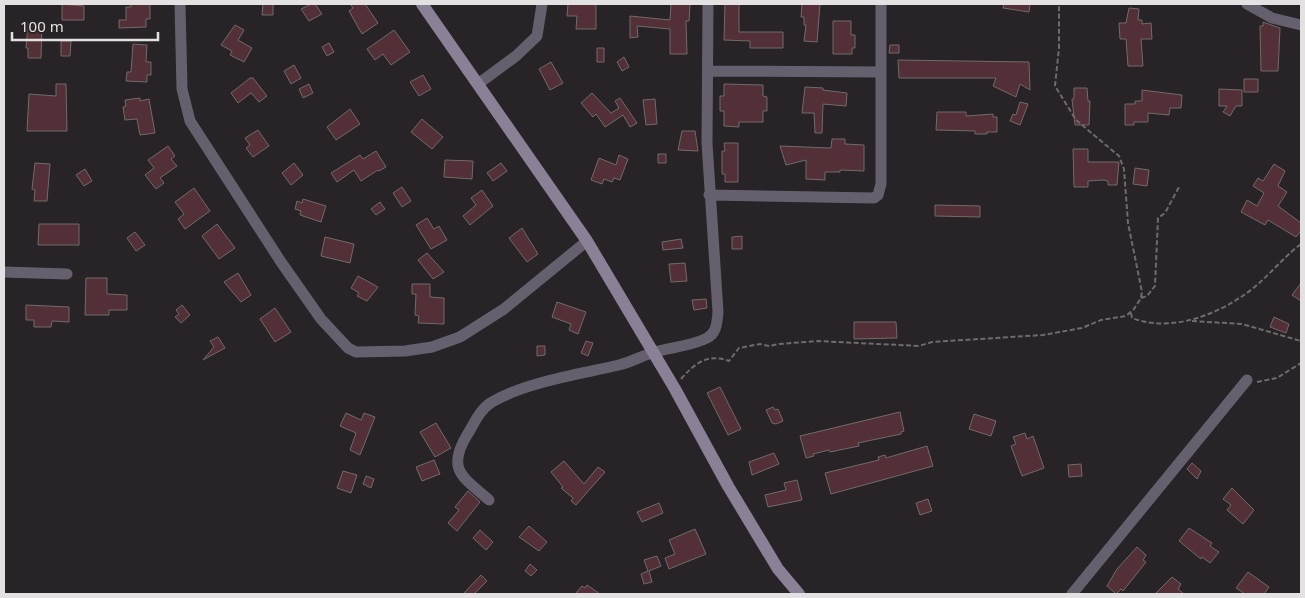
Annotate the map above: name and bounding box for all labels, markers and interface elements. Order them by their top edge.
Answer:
scale bar [12,10,159,42]
text: 100 m [20,16,64,36]

